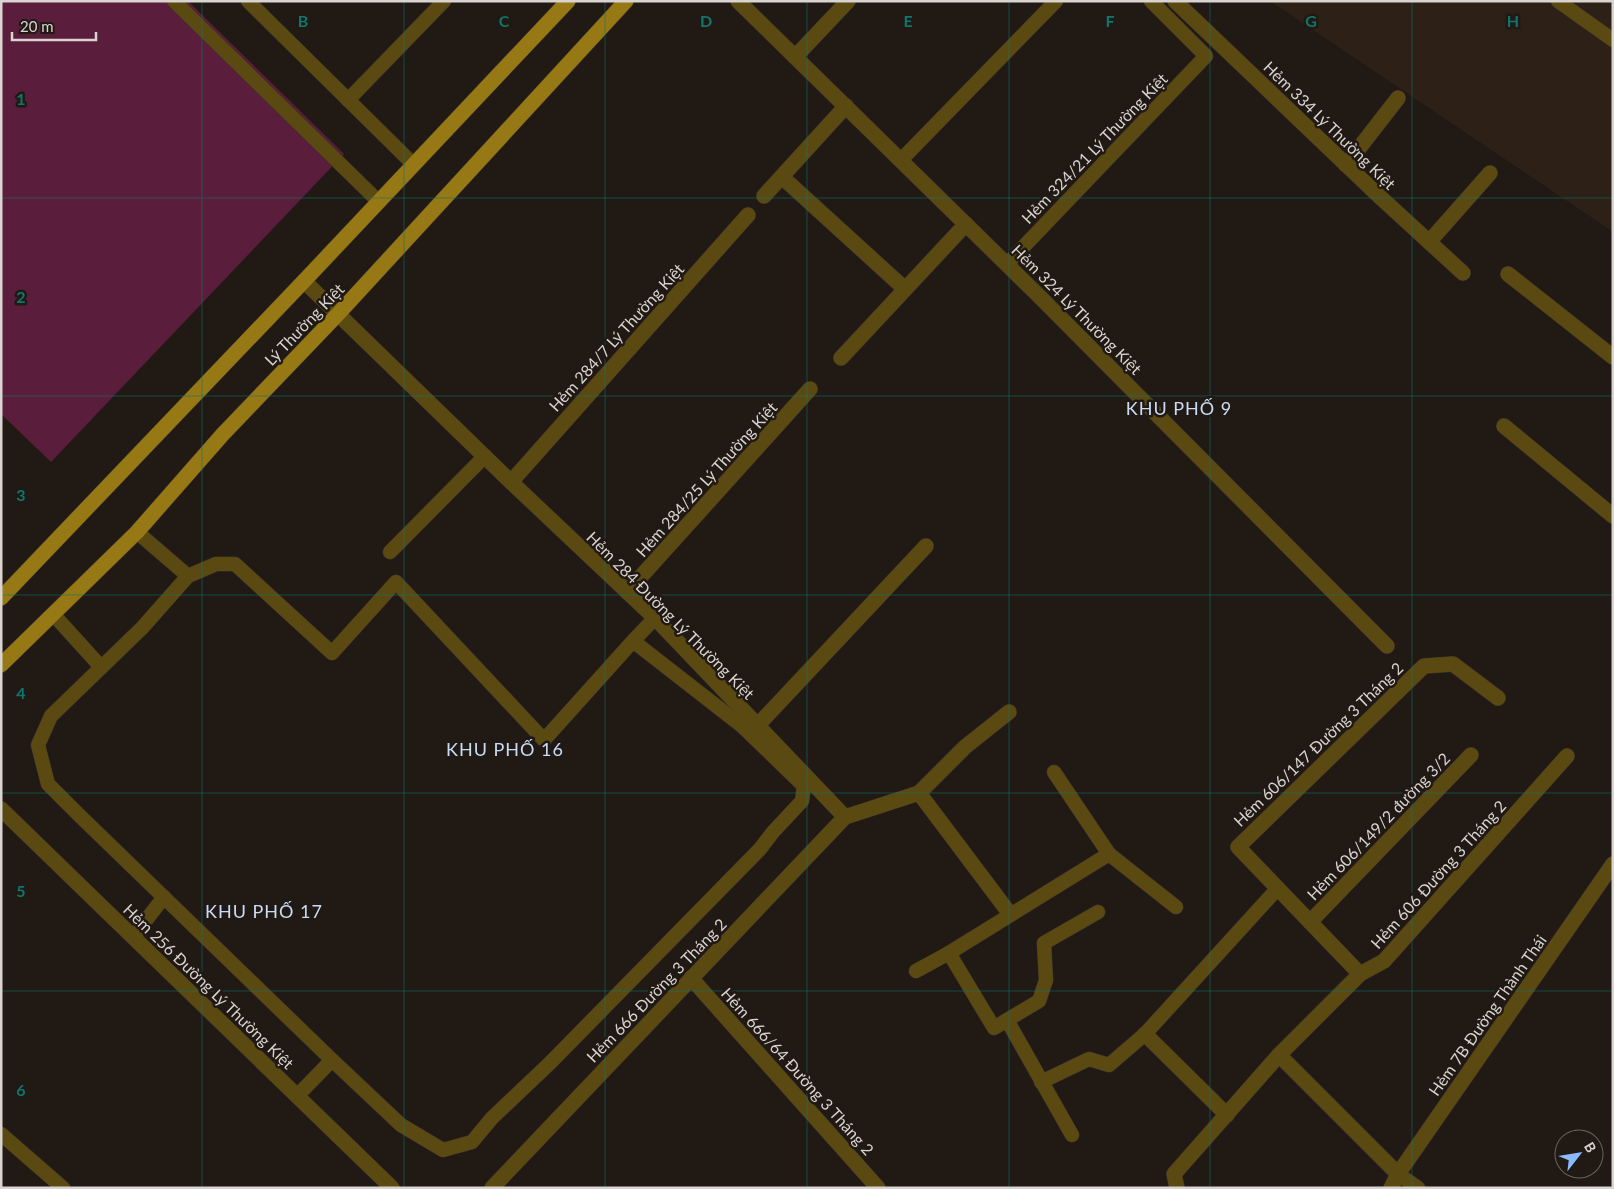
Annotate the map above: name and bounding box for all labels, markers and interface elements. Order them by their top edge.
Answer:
scale bar [12,10,96,42]
text: B [298,11,308,30]
text: C [499,11,510,30]
text: D [700,11,712,30]
text: E [903,11,913,30]
text: F [1105,11,1115,30]
text: G [1305,11,1317,30]
text: H [1507,11,1519,30]
text: 20 m [20,17,54,35]
street label: Hẻm 334 Lý Thường Kiệt [1260,57,1400,193]
street label: Hẻm 324/21 Lý Thường Kiệt [1017,69,1171,227]
text: 1 [16,89,26,108]
street label: Hẻm 324 Lý Thường Kiệt [1008,240,1146,378]
street label: Hẻm 284/7 Lý Thường Kiệt [545,259,688,415]
street label: Lý Thường Kiệt [260,279,348,369]
text: 2 [16,287,26,306]
district label: KHU PHỐ 9 [1126,397,1232,419]
street label: Hẻm 284/25 Lý Thường Kiệt [631,398,781,560]
text: 3 [16,485,26,504]
street label: Hẻm 284 Đường Lý Thường Kiệt [583,527,759,703]
street label: Hẻm 606/147 Đường 3 Tháng 2 [1229,658,1407,830]
text: 4 [16,683,26,702]
district label: KHU PHỐ 16 [446,738,564,760]
street label: Hẻm 606/149/2 đường 3/2 [1303,748,1453,904]
street label: Hẻm 606 Đường 3 Tháng 2 [1366,796,1510,952]
text: 5 [16,881,26,900]
street label: Hẻm 256 Đường Lý Thường Kiệt [120,900,298,1073]
district label: KHU PHỐ 17 [205,900,323,922]
street label: Hẻm 666 Đường 3 Tháng 2 [582,914,730,1066]
street label: Hẻm 7B Đường Thành Thái [1424,931,1550,1099]
street label: Hẻm 666/64 Đường 3 Tháng 2 [718,983,878,1159]
text: 6 [16,1080,26,1099]
north arrow [1554,1129,1604,1179]
text: B [1581,1139,1600,1155]

